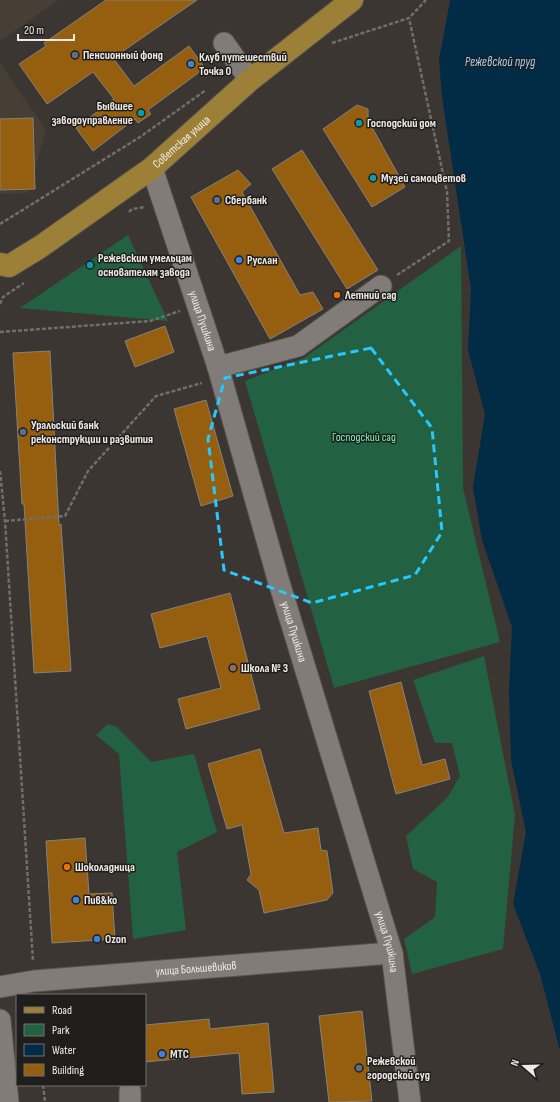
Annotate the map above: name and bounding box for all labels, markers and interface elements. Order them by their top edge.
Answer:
scale bar [18,16,74,42]
text: 20 m [24,23,44,38]
place label: Пенсионный фонд [83,48,163,63]
marker: Пенсионный фонд [70,50,80,60]
place label: Клуб путешествий Точка 0 [199,50,287,79]
water label: Режевской пруд [465,54,536,70]
marker: Клуб путешествий Точка 0 [186,59,196,69]
place label: Бывшее заводоуправление [52,99,133,128]
marker: Бывшее заводоуправление [136,108,146,118]
street label: Советская улица [149,112,213,171]
place label: Господский дом [367,116,436,131]
marker: Господский дом [354,118,364,128]
place label: Музей самоцветов [381,171,466,186]
marker: Музей самоцветов [368,173,378,183]
place label: Сбербанк [225,193,268,208]
marker: Сбербанк [212,195,222,205]
place label: Режевским умельцам основателям завода [98,251,192,280]
place label: Руслан [247,253,277,268]
marker: Руслан [234,255,244,265]
marker: Режевским умельцам основателям завода [85,260,95,270]
place label: Летний сад [344,288,397,303]
street label: улица Пушкина [186,289,220,353]
marker: Летний сад [332,290,342,300]
place label: Уральский банк реконструкции и развития [31,418,153,447]
marker: Уральский банк реконструкции и развития [18,427,28,437]
park label: Господский сад [332,430,396,445]
street label: улица Пушкина [278,599,311,664]
place label: Школа № 3 [241,661,288,676]
marker: Школа № 3 [228,663,238,673]
place label: Шоколадница [75,860,135,875]
marker: Шоколадница [62,862,72,872]
place label: Пив&ко [84,893,117,908]
marker: Пив&ко [71,895,81,905]
street label: улица Пушкина [372,909,402,974]
place label: Ozon [105,932,126,947]
marker: Ozon [92,934,102,944]
street label: улица Большевиков [155,958,237,979]
legend [16,994,146,1086]
text: Road [52,1003,72,1018]
text: Park [52,1023,70,1038]
text: Water [52,1043,76,1058]
north arrow [504,1046,544,1086]
place label: МТС [170,1047,189,1062]
marker: МТС [157,1049,167,1059]
place label: Режевской городской суд [367,1054,430,1083]
text: N [508,1058,522,1068]
text: Building [52,1063,84,1078]
marker: Режевской городской суд [354,1063,364,1073]

